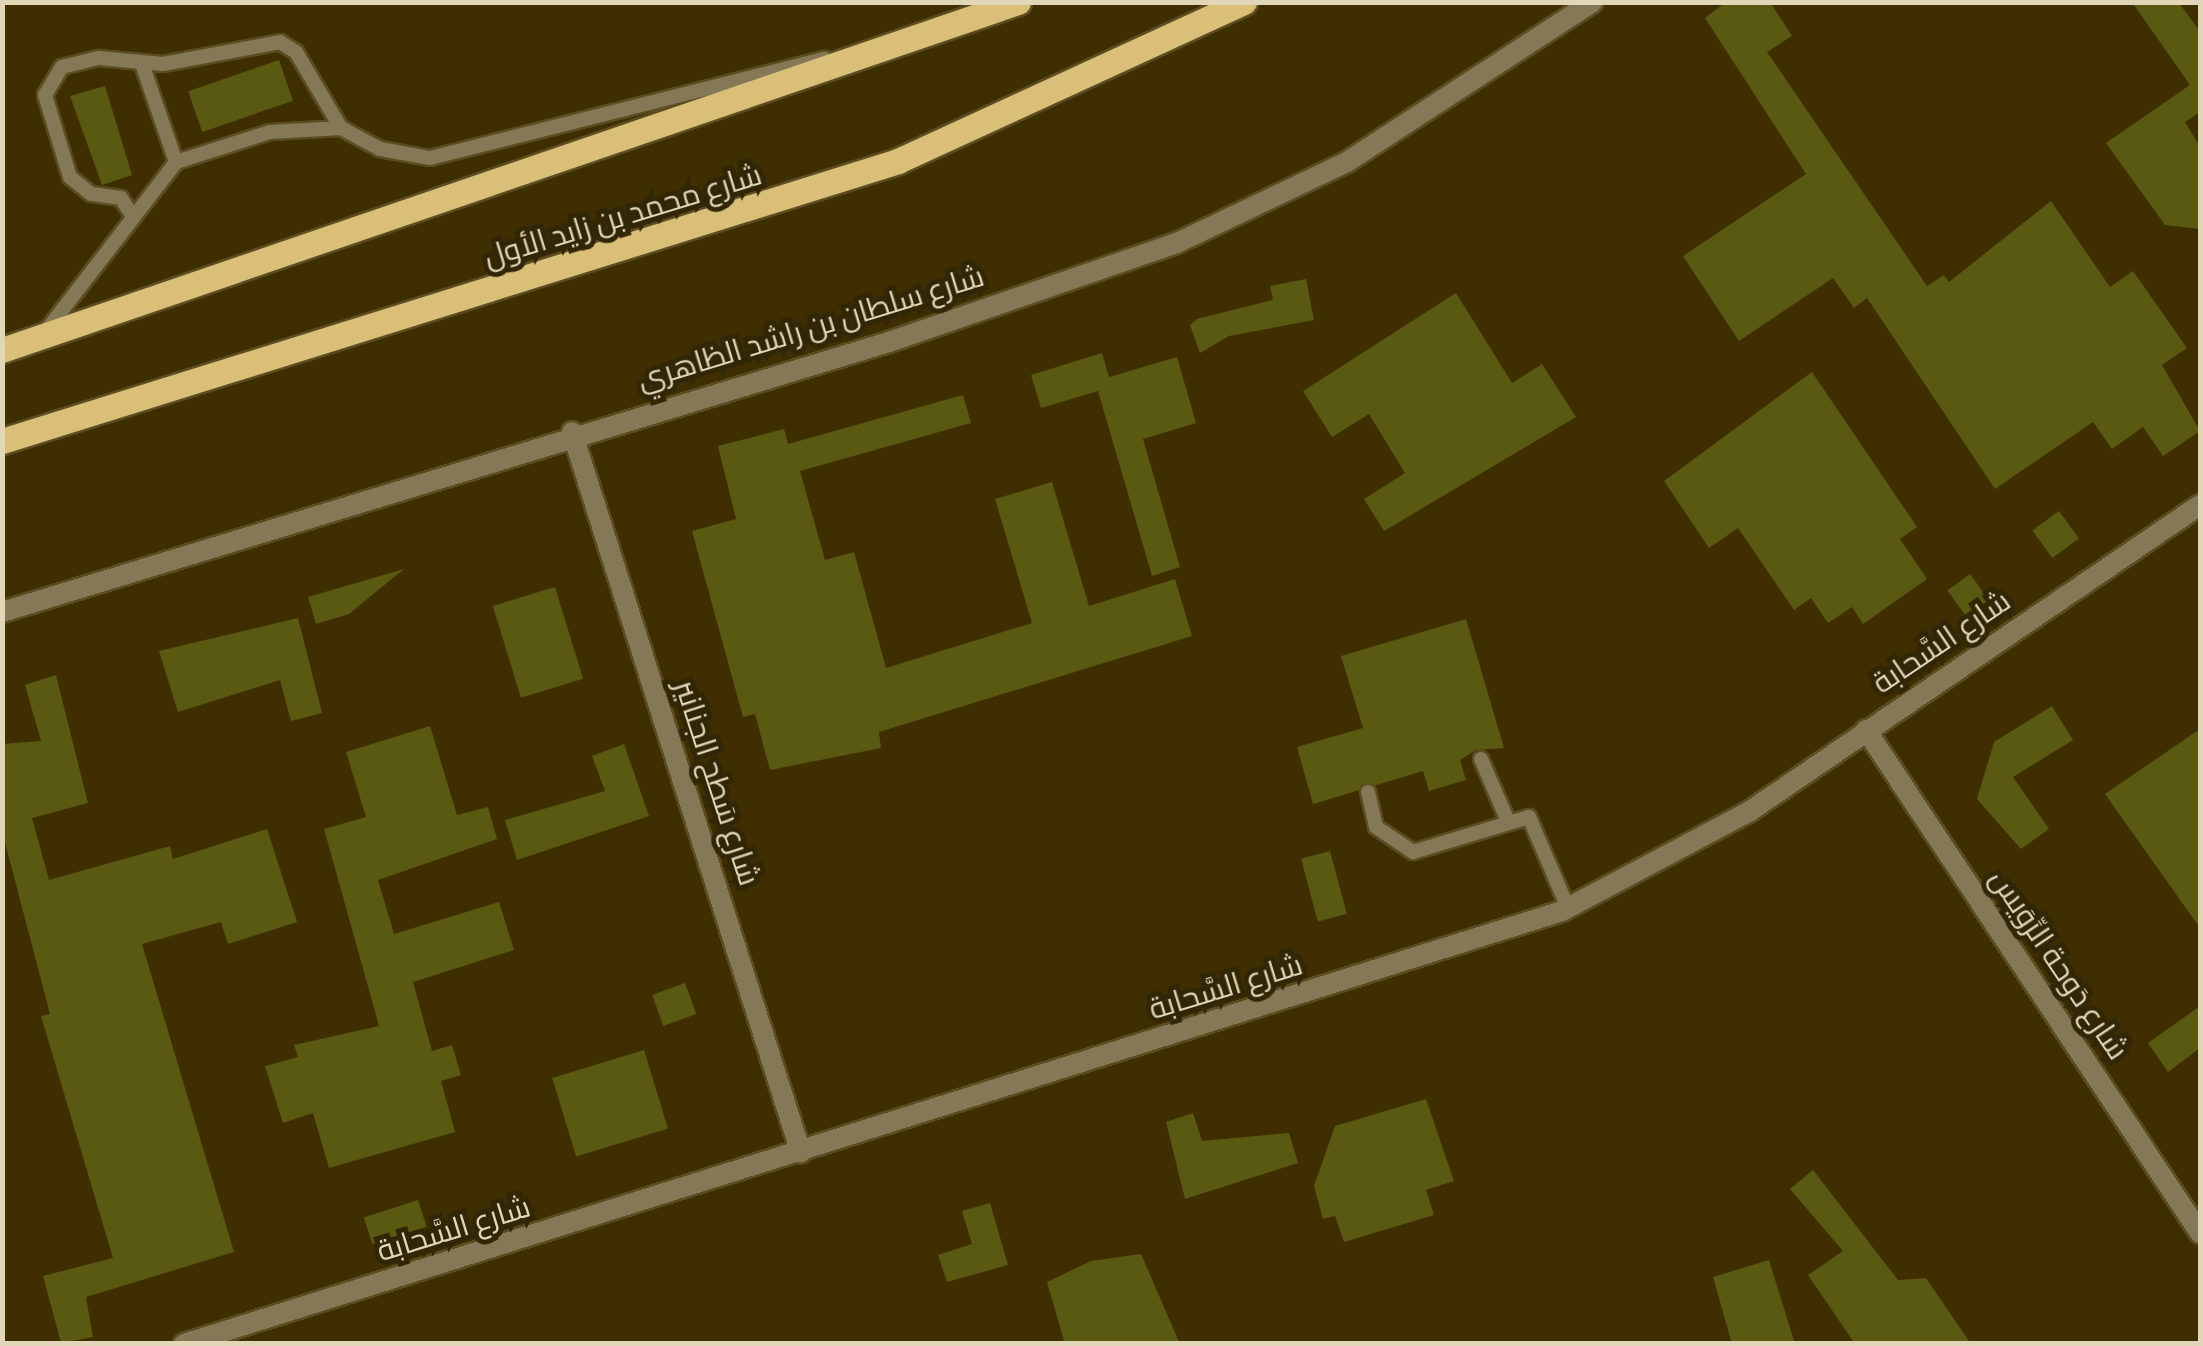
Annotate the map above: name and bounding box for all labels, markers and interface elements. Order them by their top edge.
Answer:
street label: شارع محمد بن زايد الأول [480,158,766,276]
street label: شارع سلطان بن راشد الظاهري [633,259,989,399]
street label: شارع السَّحابة [1866,584,2018,702]
street label: شارع سَطح الجنانير [666,676,766,890]
street label: شارع دَوحة الرِّوَيس [1981,863,2135,1067]
street label: شارع السَّحابة [1145,948,1307,1028]
street label: شارع السَّحابة [373,1190,535,1270]

